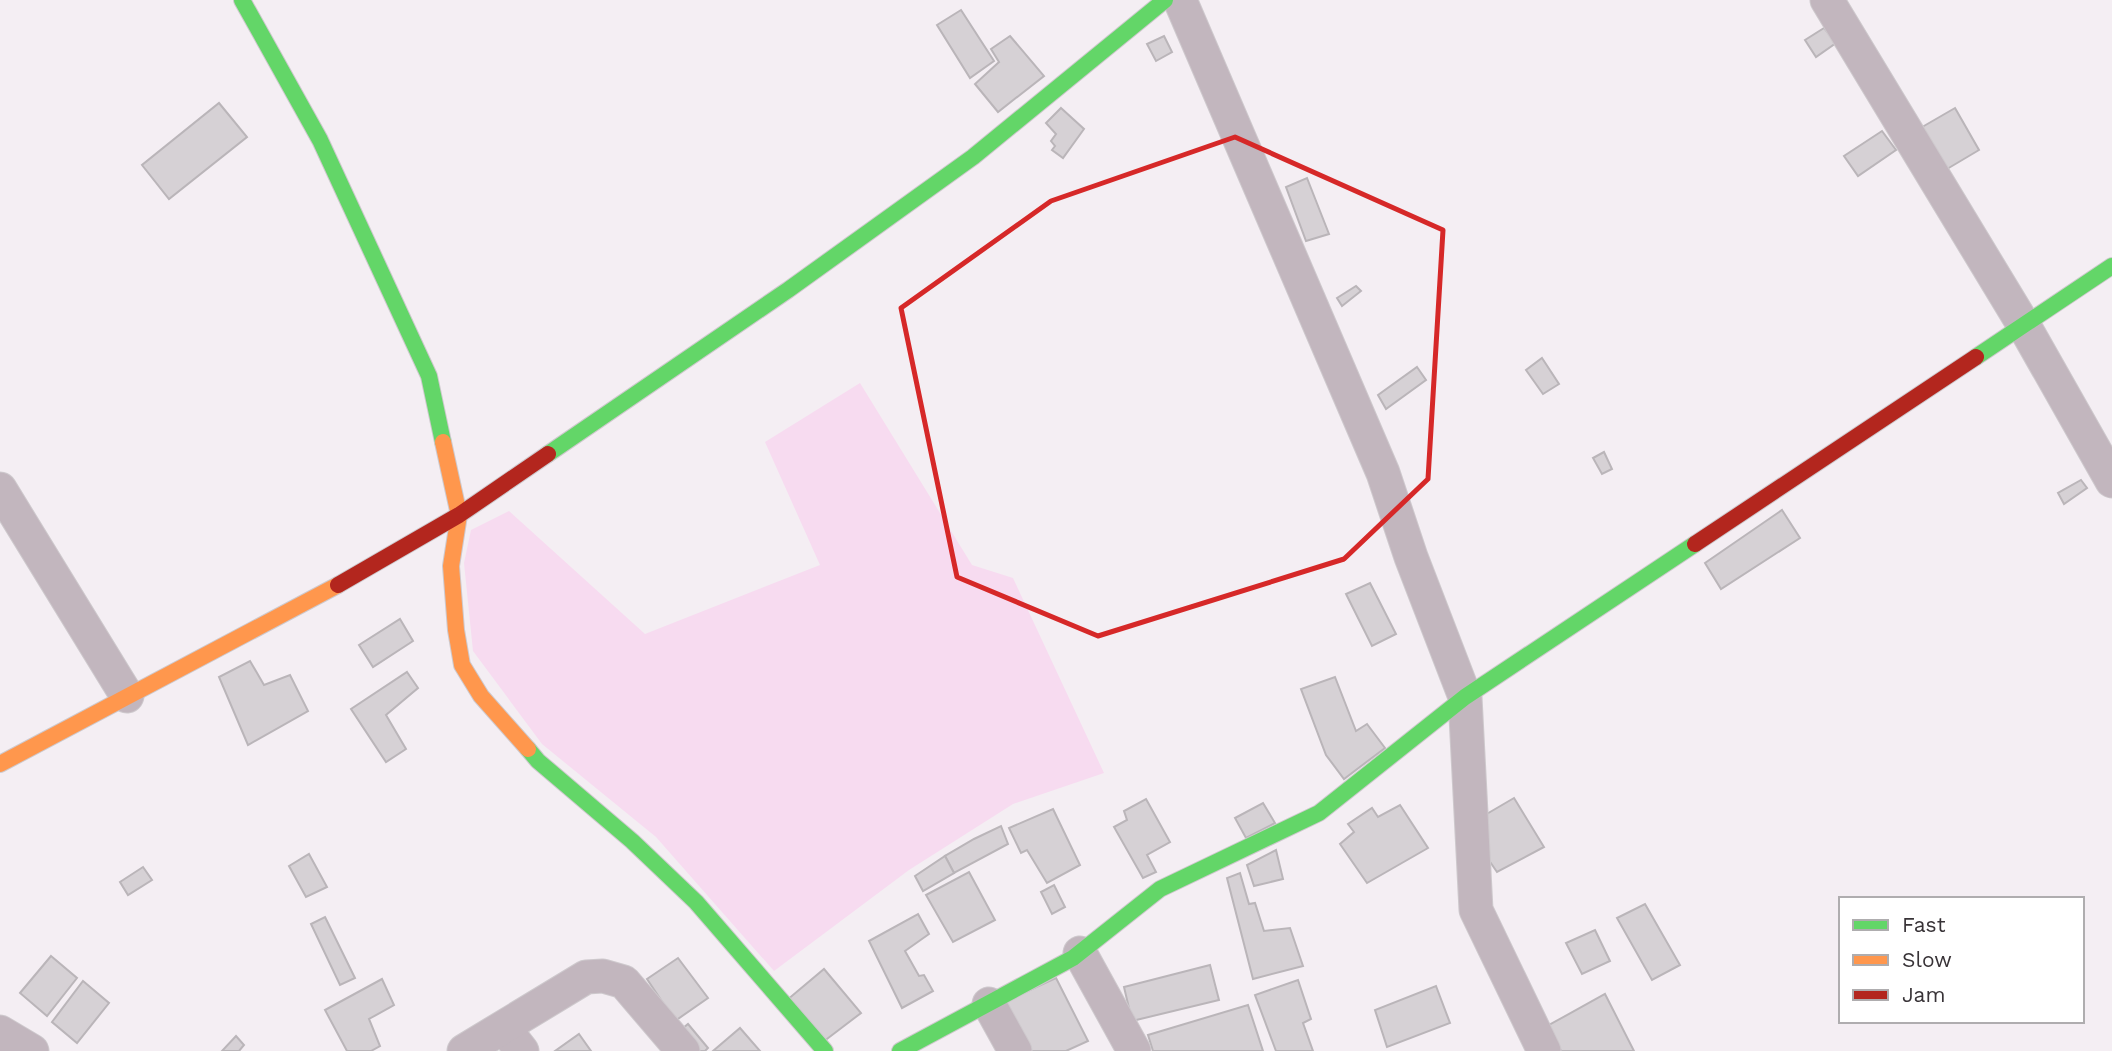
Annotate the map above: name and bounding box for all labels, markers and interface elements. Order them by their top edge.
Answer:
legend [1839,897,2084,1023]
text: Fast [1902,912,1946,937]
text: Slow [1902,947,1952,972]
text: Jam [1902,982,1945,1007]

